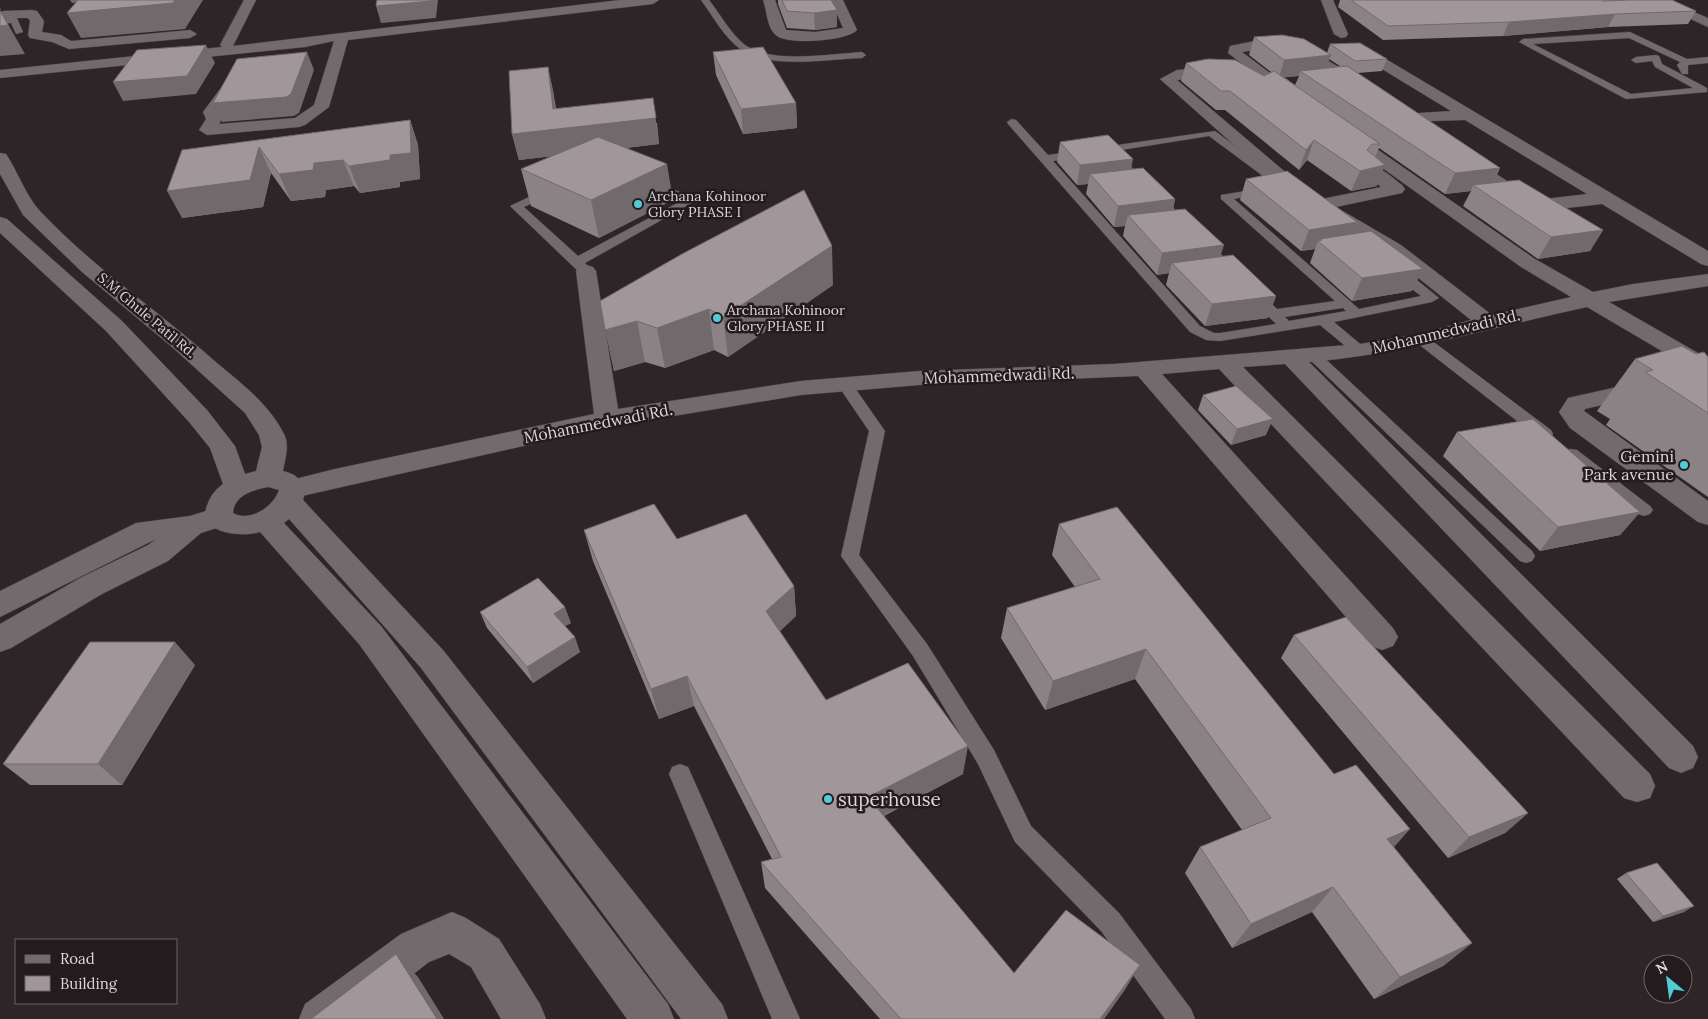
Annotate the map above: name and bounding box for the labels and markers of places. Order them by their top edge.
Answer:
place label: Archana Kohinoor Glory PHASE I [647,187,766,221]
marker: Archana Kohinoor Glory PHASE I [632,198,644,210]
place label: Archana Kohinoor Glory PHASE II [726,301,845,335]
marker: Archana Kohinoor Glory PHASE II [711,312,723,324]
place label: Gemini Park avenue [1584,446,1674,484]
marker: Gemini Park avenue [1678,459,1690,471]
place label: superhouse [838,787,941,811]
marker: superhouse [822,793,834,805]

